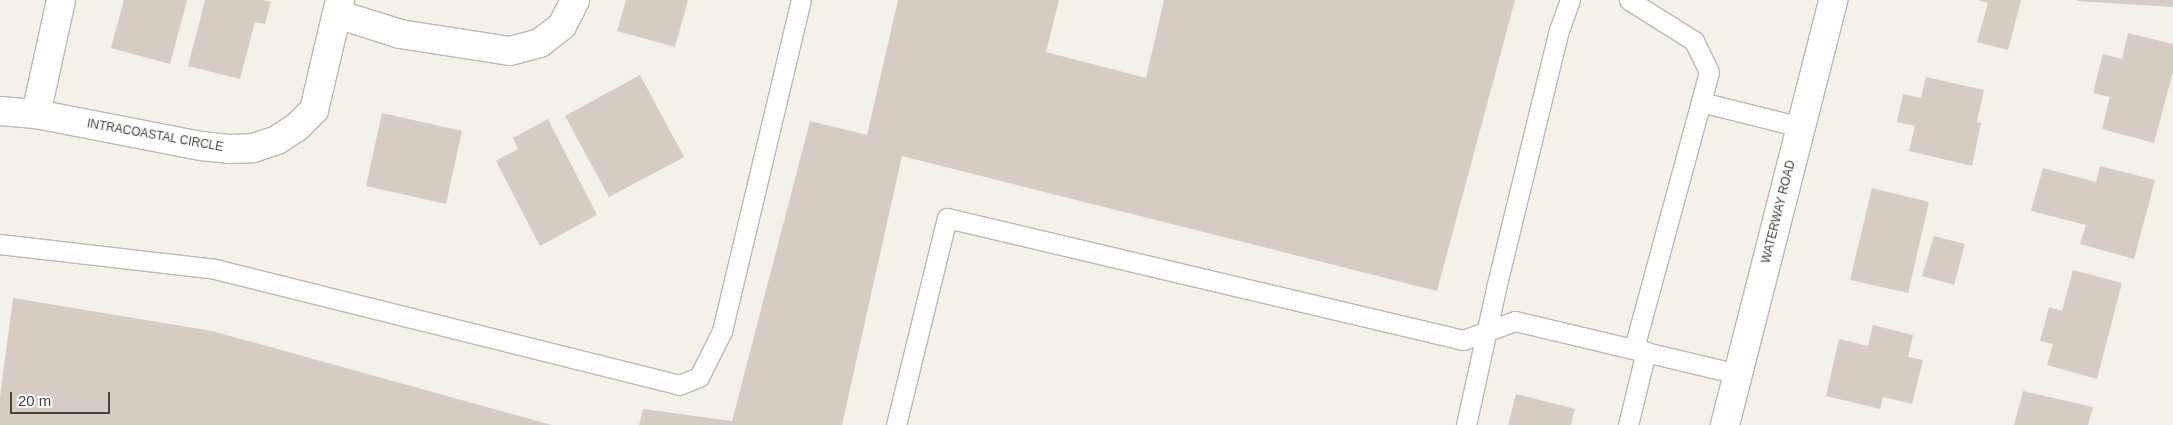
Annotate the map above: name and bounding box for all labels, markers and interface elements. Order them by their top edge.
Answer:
street label: INTRACOASTAL CIRCLE [86,117,224,155]
street label: WATERWAY ROAD [1759,159,1799,265]
scale bar [12,382,112,414]
text: 20 m [18,392,51,409]

